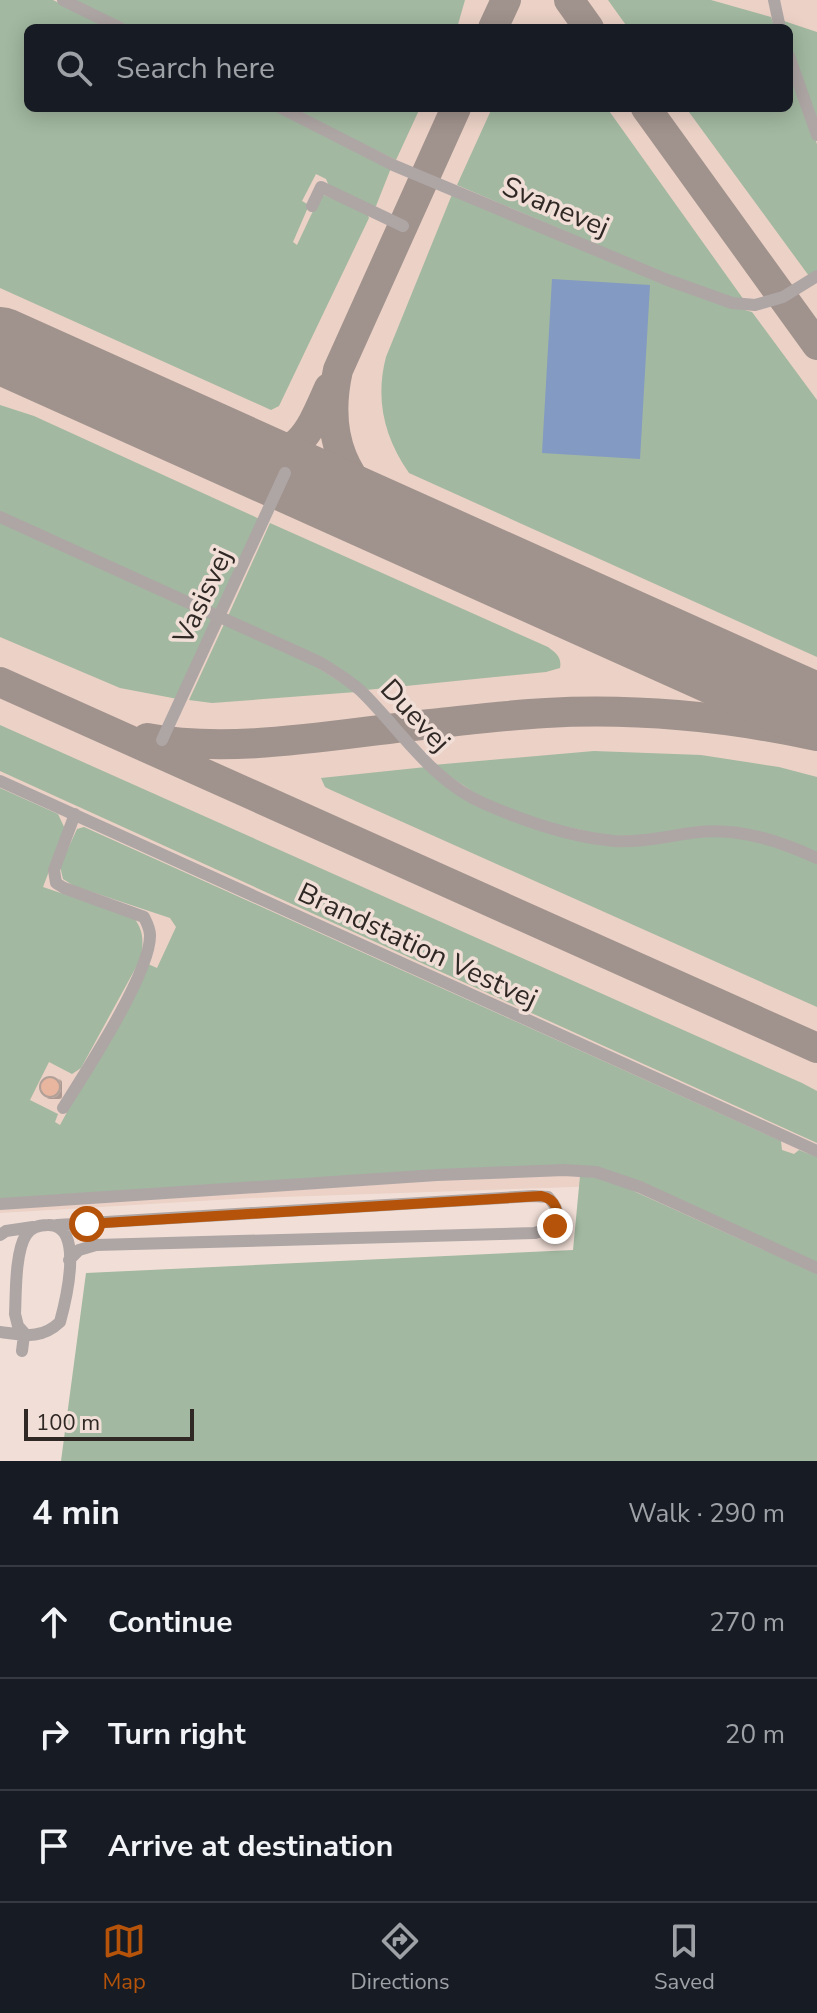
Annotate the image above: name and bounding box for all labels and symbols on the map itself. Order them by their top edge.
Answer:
street label: Svanevej [496,167,615,246]
street label: Vasisvej [164,542,242,651]
street label: Duevej [372,671,459,760]
street label: Brandstation Vestvej [292,874,544,1018]
route start [69,1206,105,1242]
route end [537,1208,573,1244]
scale bar [24,1405,194,1441]

